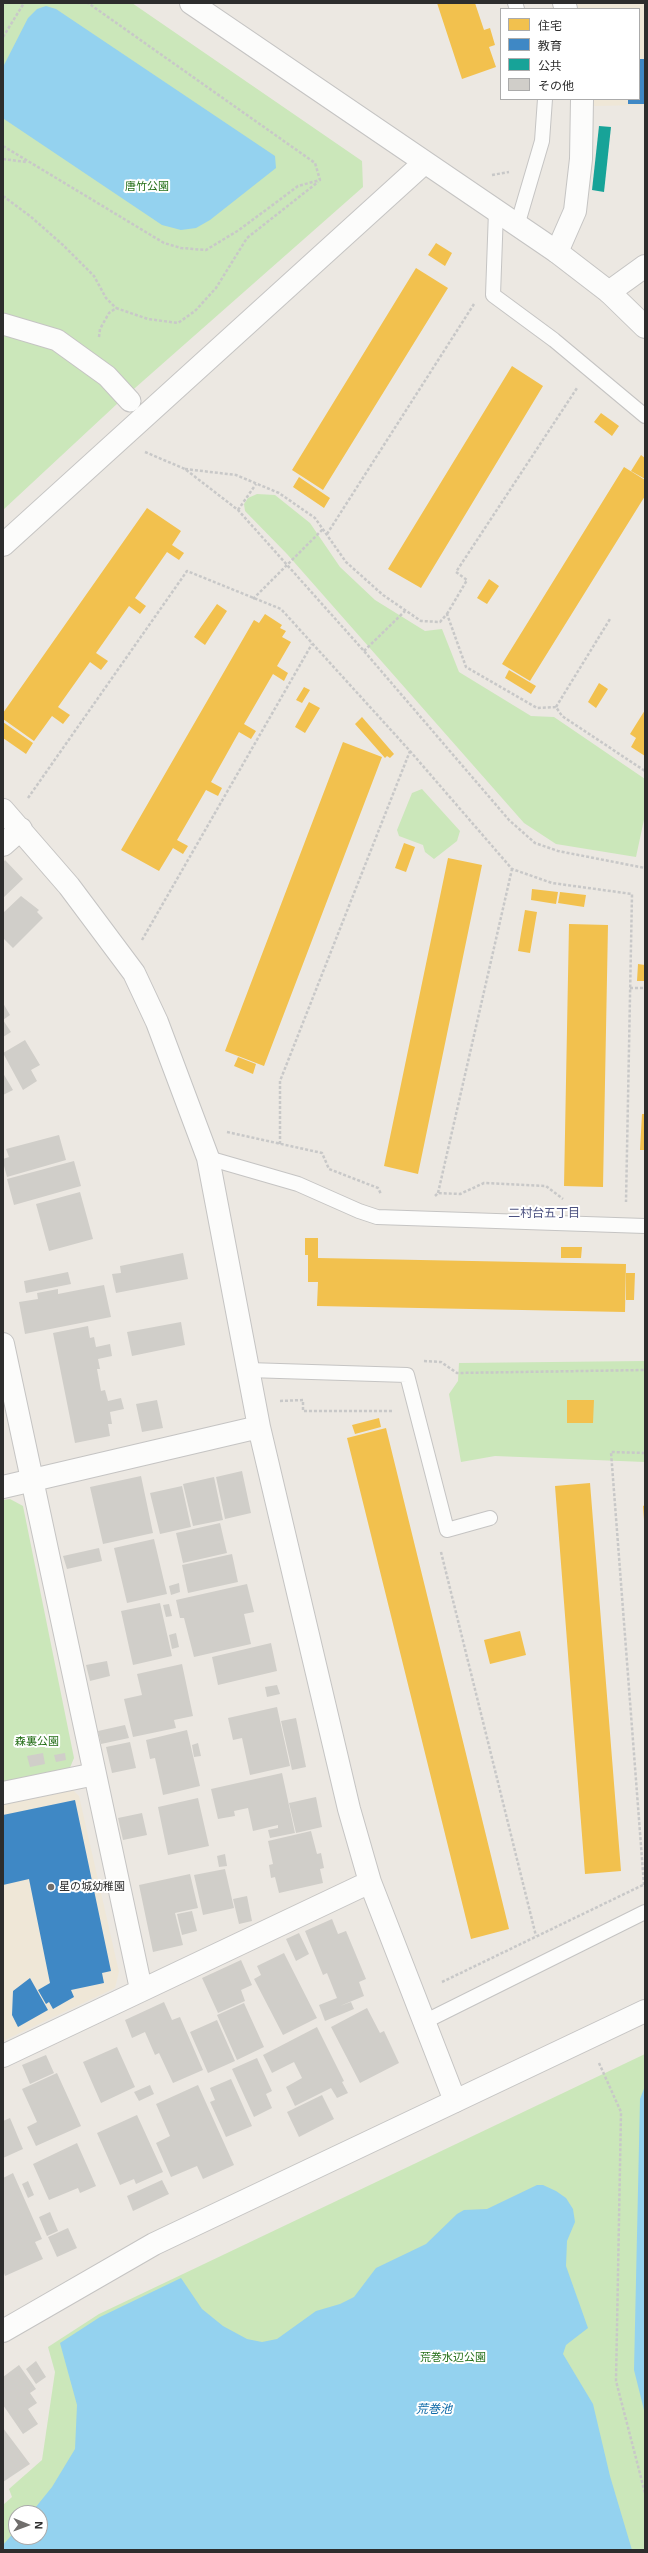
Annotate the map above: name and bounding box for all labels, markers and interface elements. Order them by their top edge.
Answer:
legend [500,8,640,100]
text: 住宅 [538,19,562,33]
text: 教育 [538,39,562,53]
text: 公共 [538,59,562,73]
text: その他 [538,79,574,93]
park label: 唐竹公園 [125,180,169,194]
district label: 二村台五丁目 [508,1207,580,1221]
park label: 森裏公園 [15,1735,59,1749]
place label: 星の城幼稚園 [59,1880,125,1894]
marker: 星の城幼稚園 [46,1882,56,1892]
park label: 荒巻水辺公園 [420,2351,486,2365]
water label: 荒巻池 [416,2403,452,2417]
north arrow [8,2505,48,2545]
text: N [33,2521,45,2529]

